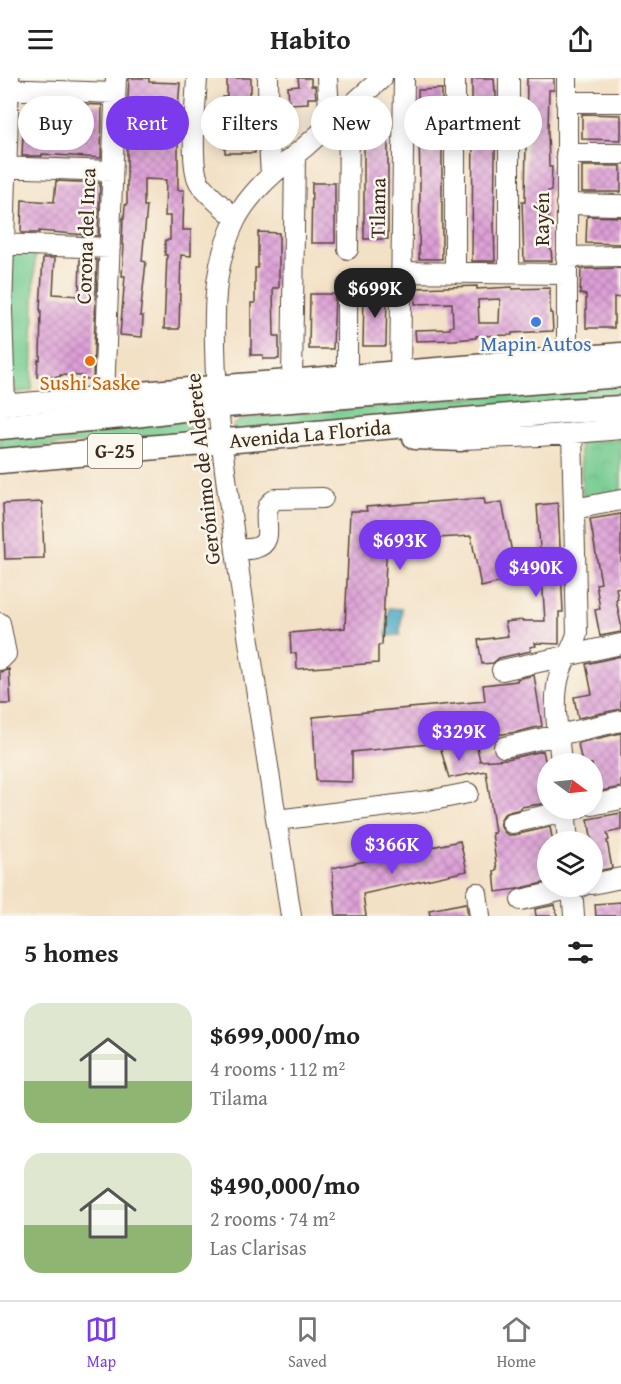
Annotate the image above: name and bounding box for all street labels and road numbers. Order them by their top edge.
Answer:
street label: Corona del Inca [68,167,103,305]
street label: Tilama [361,177,394,239]
street label: Rayén [526,192,557,246]
street label: Gerónimo de Alderete [177,372,228,566]
street label: Avenida La Florida [228,411,392,456]
road number: G-25 [88,434,142,468]

